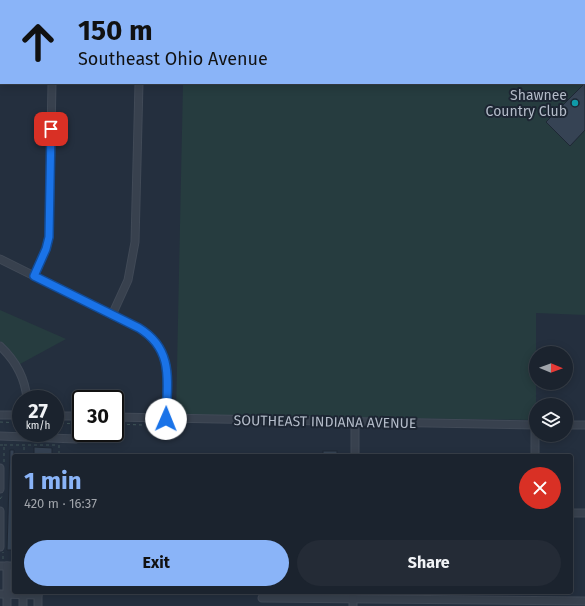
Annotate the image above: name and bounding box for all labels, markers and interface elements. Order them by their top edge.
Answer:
text: 150 m [78,14,153,47]
icon: ahead [12,16,64,68]
text: Southeast Ohio Avenue [78,48,268,70]
place label: Shawnee Country Club [486,87,567,120]
marker: Shawnee Country Club [570,98,580,108]
pin [34,112,68,146]
icon: arrive [40,118,62,140]
north arrow [529,346,573,390]
map controls [529,346,573,442]
speed limit sign: 30 [72,390,124,442]
position arrow [145,398,187,440]
button: layers [529,398,573,442]
text: 27 [28,399,48,423]
street label: SOUTHEAST INDIANA AVENUE [234,412,416,432]
text: km/h [26,420,50,432]
text: 1 min [24,467,82,495]
button: close [519,467,561,509]
text: 420 m · 16:37 [24,496,97,511]
button: Exit [24,540,289,586]
button: Share [297,540,561,586]

